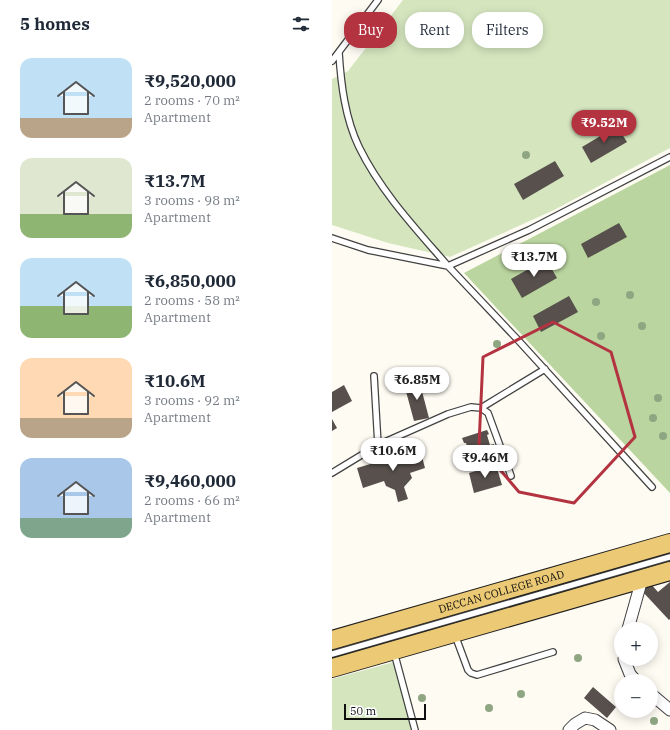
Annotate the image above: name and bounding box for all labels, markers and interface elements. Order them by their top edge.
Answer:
chip: Buy [344,12,397,48]
chip: Rent [405,12,464,48]
chip: Filters [472,12,543,48]
text: 5 homes [20,13,90,35]
icon: filters [290,13,312,35]
text: ₹9,520,000 [144,70,236,92]
icon: home [52,74,100,122]
text: 2 rooms · 70 m² [144,92,240,109]
text: Apartment [144,109,211,126]
pin: ₹9.52M [571,110,637,144]
text: ₹9.52M [580,114,628,131]
text: ₹13.7M [144,170,206,192]
icon: home [52,174,100,222]
text: 3 rooms · 98 m² [144,192,240,209]
text: Apartment [144,209,211,226]
pin: ₹13.7M [501,244,567,278]
text: ₹13.7M [510,248,558,265]
text: ₹6,850,000 [144,270,236,292]
icon: home [52,274,100,322]
text: 2 rooms · 58 m² [144,292,240,309]
text: Apartment [144,309,211,326]
pin: ₹6.85M [384,367,450,401]
text: ₹10.6M [144,370,206,392]
text: ₹6.85M [393,371,441,388]
icon: home [52,374,100,422]
text: 3 rooms · 92 m² [144,392,240,409]
text: Apartment [144,409,211,426]
pin: ₹10.6M [360,438,426,472]
text: ₹10.6M [369,442,417,459]
pin: ₹9.46M [452,445,518,479]
text: ₹9.46M [461,449,509,466]
text: ₹9,460,000 [144,470,236,492]
icon: home [52,474,100,522]
text: 2 rooms · 66 m² [144,492,240,509]
text: Apartment [144,509,211,526]
street label: DECCAN COLLEGE ROAD [437,567,566,616]
map controls [614,622,658,718]
button: + [614,622,658,666]
button: − [614,674,658,718]
scale bar [344,702,426,721]
text: 50 m [350,704,376,718]

